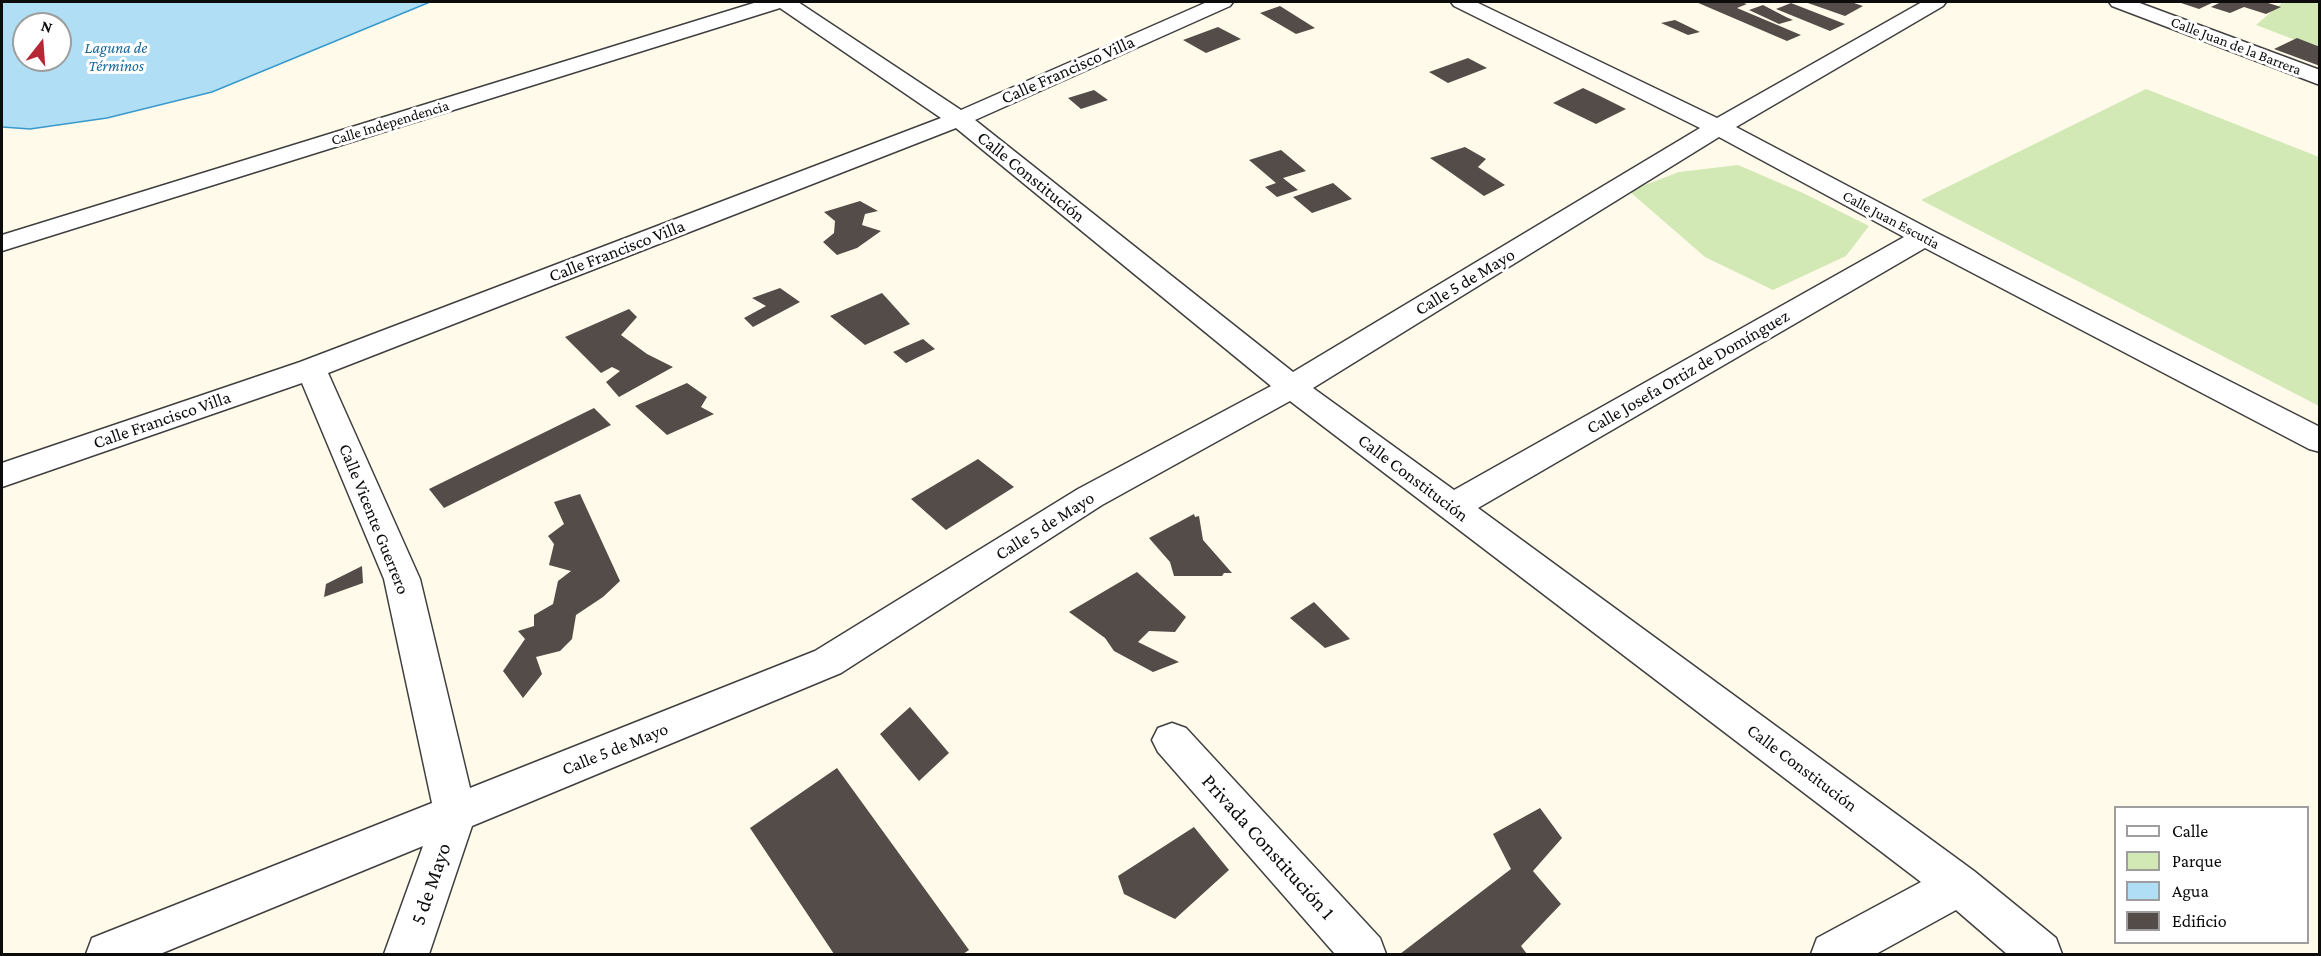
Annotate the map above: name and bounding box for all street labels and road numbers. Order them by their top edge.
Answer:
street label: Calle Juan de la Barrera [2168,13,2304,79]
street label: Calle Francisco Villa [998,31,1138,109]
street label: Calle Independencia [329,97,451,149]
street label: Calle Constitución [973,127,1089,227]
street label: Calle Juan Escutia [1839,187,1943,253]
street label: Calle Francisco Villa [546,215,688,287]
street label: Calle 5 de Mayo [1411,244,1519,320]
street label: Calle Josefa Ortiz de Domínguez [1583,305,1793,439]
street label: Calle Francisco Villa [90,386,234,454]
street label: Calle Constitución [1353,429,1473,527]
street label: Calle Vicente Guerrero [334,441,414,597]
street label: Calle 5 de Mayo [992,487,1098,565]
street label: Calle 5 de Mayo [559,718,671,780]
street label: Calle Constitución [1742,719,1862,817]
street label: Privada Constitución 1 [1196,769,1340,925]
street label: 5 de Mayo [405,840,457,928]

